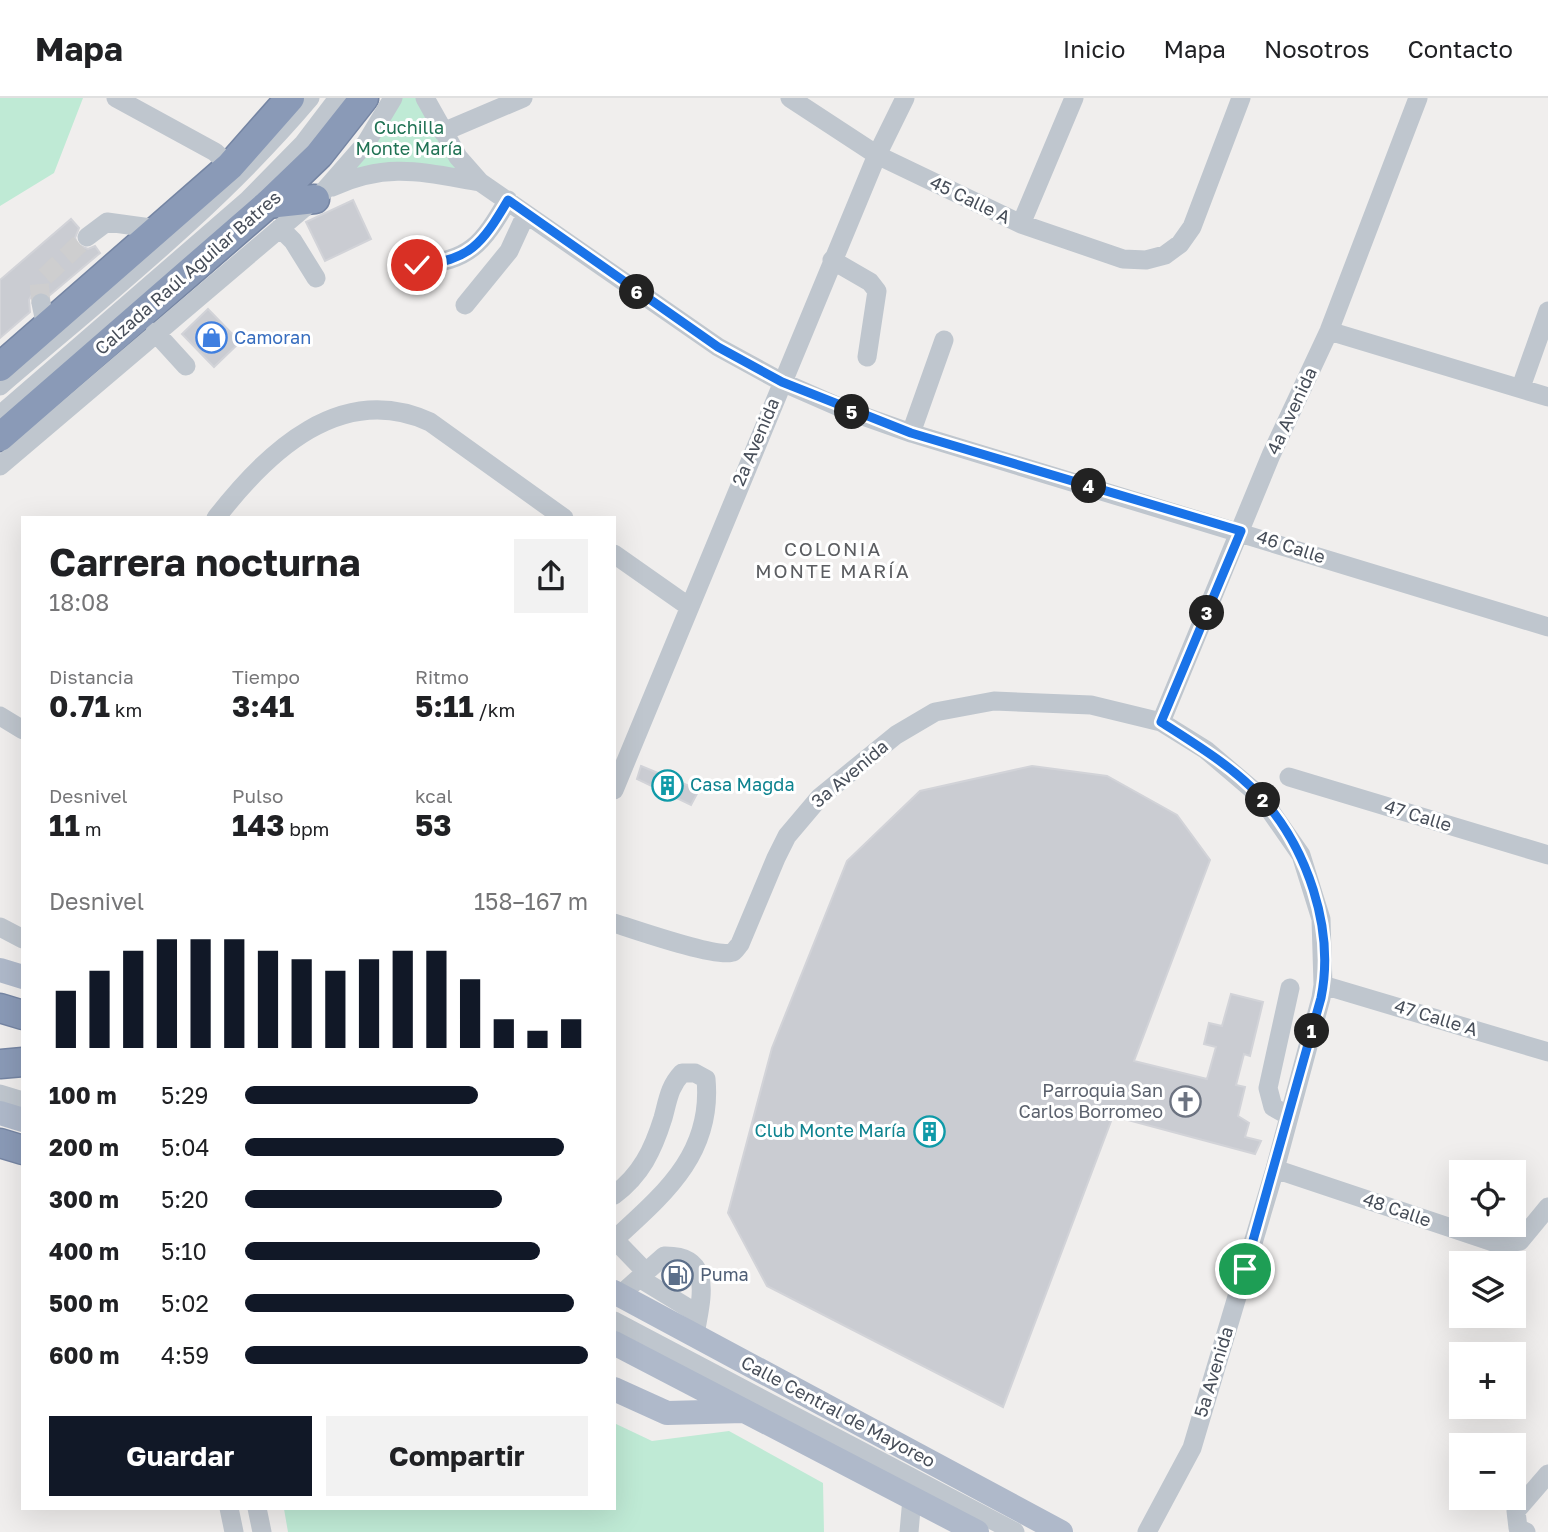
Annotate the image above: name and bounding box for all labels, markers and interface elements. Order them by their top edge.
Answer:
text: Mapa [35,29,123,68]
text: Inicio [1063,34,1125,63]
text: Mapa [1163,34,1226,63]
text: Nosotros [1264,34,1370,63]
text: Contacto [1408,34,1513,63]
park label: Cuchilla Monte María [356,116,462,159]
street label: 45 Calle A [927,170,1014,228]
street label: Calzada Raúl Aguilar Batres [90,186,285,359]
pin [387,235,447,295]
icon: check [398,246,436,284]
pin: 6 [620,274,654,310]
text: 6 [630,280,643,303]
shop icon: Camoran [194,321,228,355]
place label: Camoran [234,326,311,348]
street label: 4a Avenida [1261,363,1321,458]
street label: 2a Avenida [727,394,783,489]
pin: 5 [834,394,870,430]
text: 5 [846,400,857,423]
pin: 4 [1072,468,1106,504]
text: 4 [1083,474,1094,497]
street label: 46 Calle [1254,525,1328,567]
district label: COLONIA MONTE MARÍA [755,537,911,582]
text: Carrera nocturna [49,539,361,584]
button: share [514,539,588,613]
text: 18:08 [49,588,109,616]
pin: 3 [1190,596,1224,630]
text: 3 [1201,601,1212,624]
text: Distancia [49,665,134,688]
text: Tiempo [232,665,300,688]
text: Ritmo [415,665,469,688]
text: 0.71 [49,688,110,724]
text: 3:41 [232,688,294,724]
text: 5:11 [415,688,474,724]
text: km [110,698,142,721]
text: /km [474,698,515,721]
street label: 3a Avenida [806,735,892,812]
building icon: Casa Magda [650,768,684,802]
place label: Casa Magda [690,773,795,795]
pin: 2 [1246,782,1280,818]
text: Desnivel [49,784,128,807]
text: Pulso [232,784,284,807]
text: kcal [415,784,453,807]
text: 2 [1257,788,1268,811]
street label: 47 Calle [1382,794,1455,836]
text: 11 [49,807,80,843]
text: 143 [232,807,285,843]
text: 53 [415,807,452,843]
text: m [80,817,101,840]
text: bpm [285,817,329,840]
text: Desnivel [49,887,144,915]
text: 158–167 m [474,887,588,915]
street label: 47 Calle A [1392,994,1481,1040]
pin: 1 [1294,1014,1330,1048]
text: 1 [1307,1019,1316,1042]
place label: Parroquia San Carlos Borromeo [1018,1079,1163,1122]
text: 100 m [49,1081,117,1109]
text: 5:29 [161,1081,209,1109]
church icon: Parroquia San Carlos Borromeo [1169,1084,1203,1118]
building icon: Club Monte María [912,1114,946,1148]
place label: Club Monte María [755,1119,906,1141]
text: 200 m [49,1133,119,1161]
text: 5:04 [161,1133,210,1161]
map controls [1449,1160,1526,1510]
button: locate [1449,1160,1526,1237]
text: 300 m [49,1185,119,1213]
text: 5:20 [161,1185,209,1213]
street label: 48 Calle [1360,1187,1434,1231]
text: 400 m [49,1237,119,1265]
text: 5:10 [161,1237,207,1265]
pin [1215,1239,1275,1299]
icon: arrive [1226,1250,1264,1288]
button: layers [1449,1251,1526,1328]
fuel station icon: Puma [660,1258,694,1292]
place label: Puma [700,1263,749,1285]
text: 500 m [49,1289,119,1317]
text: 5:02 [161,1289,209,1317]
street label: 5a Avenida [1189,1324,1237,1420]
text: 600 m [49,1341,119,1369]
text: 4:59 [161,1341,209,1369]
button: + [1449,1342,1526,1419]
street label: Calle Central de Mayoreo [738,1351,939,1472]
button: Guardar [49,1416,312,1496]
button: Compartir [326,1416,588,1496]
button: − [1449,1433,1526,1510]

